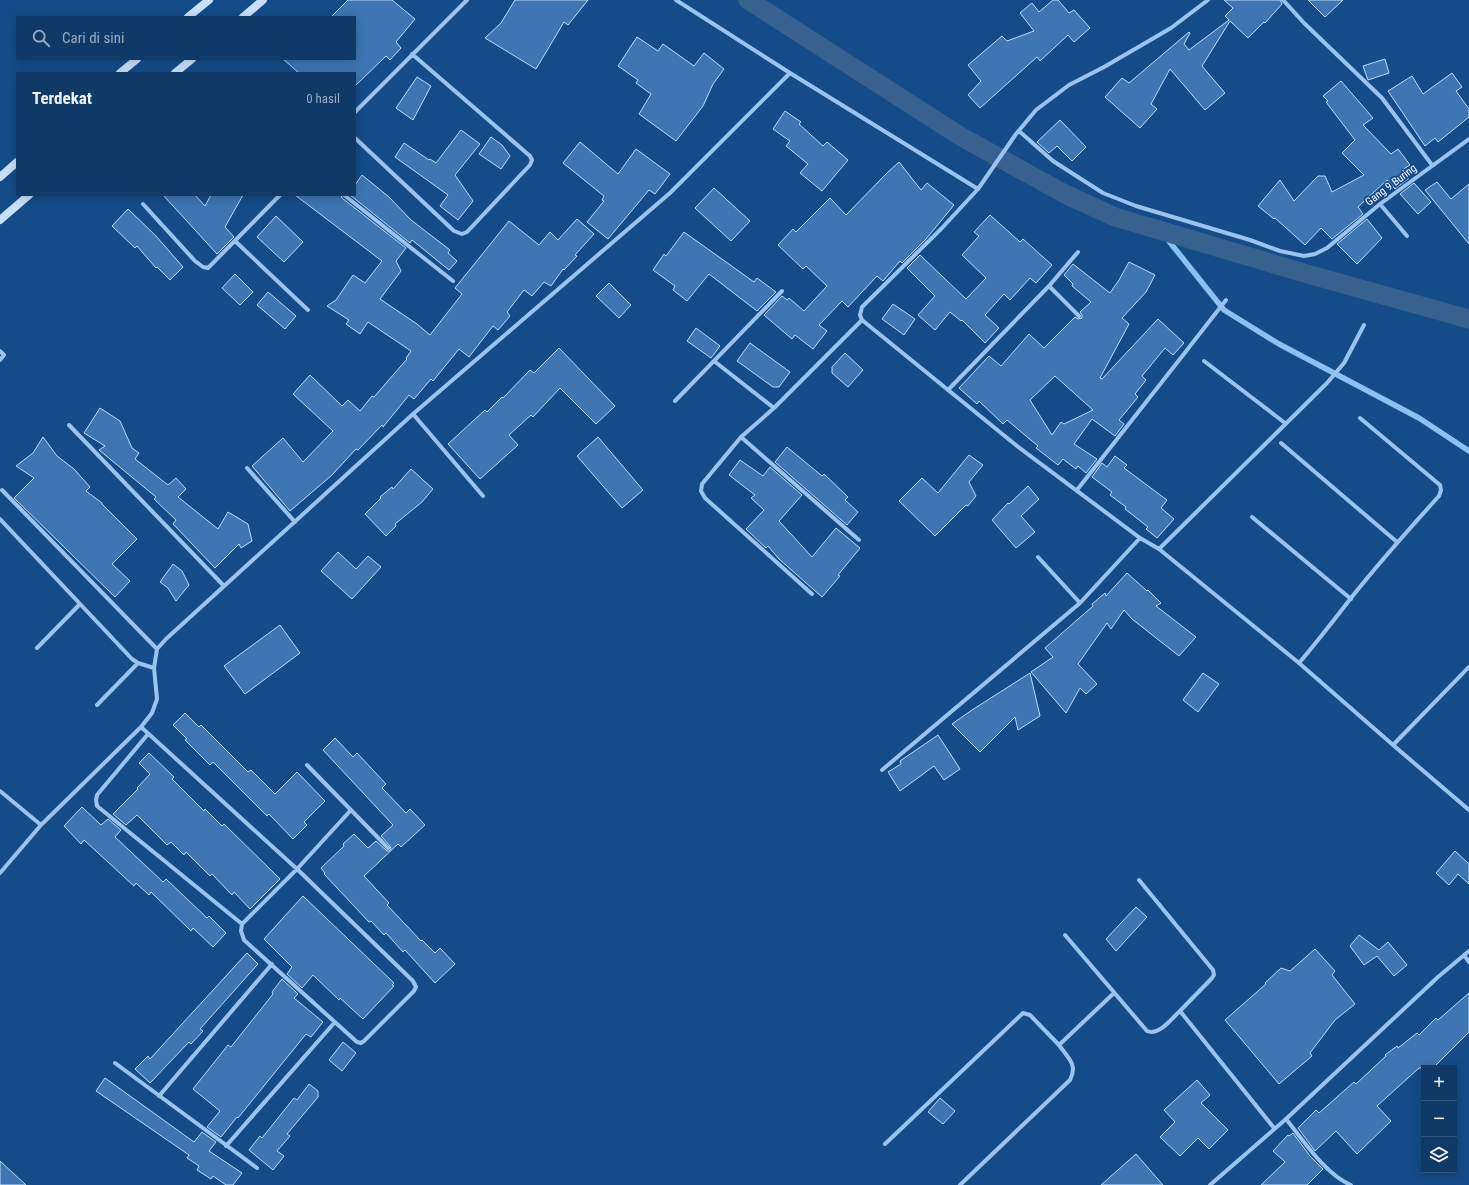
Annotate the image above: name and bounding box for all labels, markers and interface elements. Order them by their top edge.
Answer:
search box [16,16,356,60]
icon: search [30,27,52,49]
text: Cari di sini [62,29,124,47]
text: Terdekat [32,88,92,108]
text: 0 hasil [306,91,340,106]
street label: Gang 9 Buring [1363,161,1419,209]
map controls [1421,1065,1457,1173]
button: + [1421,1065,1457,1101]
button: − [1421,1101,1457,1137]
button: layers [1421,1137,1457,1173]

